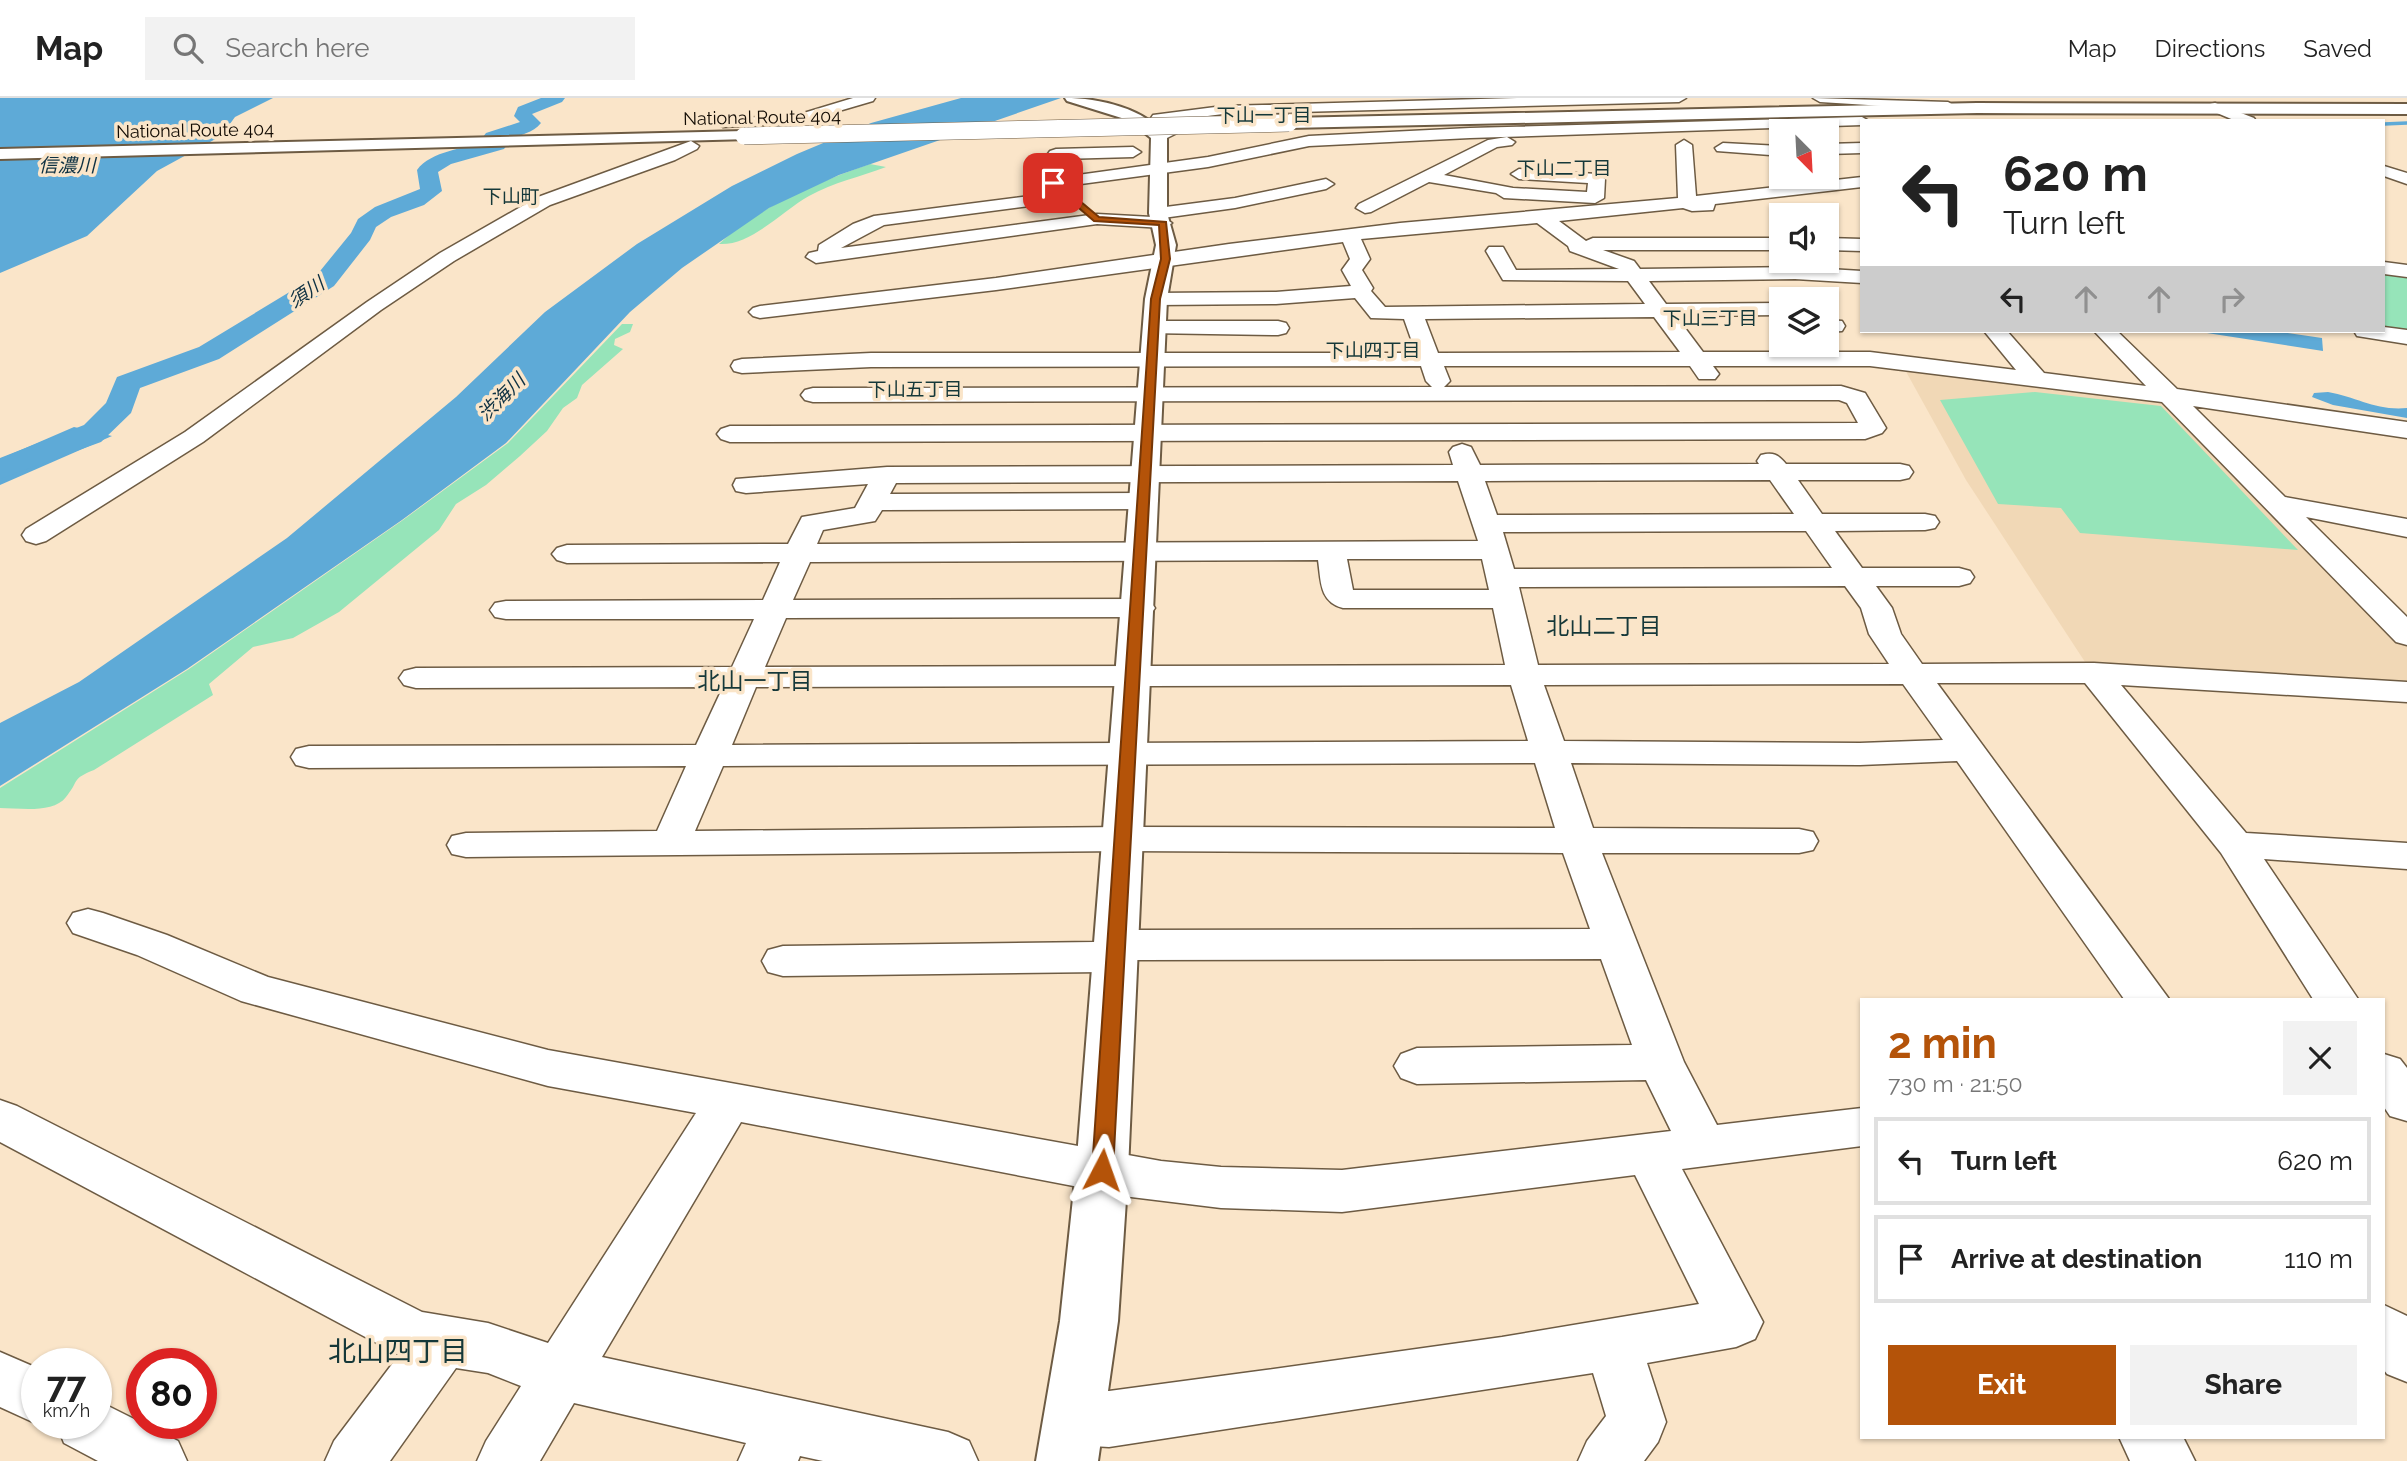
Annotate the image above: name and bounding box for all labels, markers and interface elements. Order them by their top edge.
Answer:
search box [145,17,635,80]
text: Map [35,29,103,68]
icon: search [169,29,207,67]
text: Search here [225,33,370,63]
text: Map [2068,34,2117,63]
text: Directions [2155,34,2265,63]
text: Saved [2303,34,2372,63]
district label: 下山一丁目 [1216,104,1312,126]
street label: National Route 404 [683,105,841,129]
street label: National Route 404 [116,118,274,142]
north arrow [1769,119,1839,189]
map controls [1769,119,1839,357]
text: 620 m [2003,145,2148,202]
icon: left [1888,147,1979,238]
pin [1023,153,1083,213]
water label: 信濃川 [38,154,97,176]
district label: 下山二丁目 [1516,157,1612,179]
icon: arrive [1034,164,1072,202]
district label: 下山町 [482,185,540,207]
button: sound [1769,203,1839,273]
text: Turn left [2003,204,2125,241]
water label: 須川 [284,271,330,312]
icon: left [1994,280,2032,318]
icon: ahead [2067,280,2105,318]
icon: ahead [2140,280,2178,318]
icon: right [2213,280,2251,318]
button: layers [1769,287,1839,357]
district label: 下山三丁目 [1662,307,1758,329]
district label: 下山四丁目 [1325,339,1421,361]
water label: 渋海川 [473,368,530,425]
district label: 下山五丁目 [867,378,963,400]
district label: 北山二丁目 [1547,612,1662,639]
district label: 北山一丁目 [698,667,813,694]
text: 2 min [1888,1019,1997,1068]
button: close [2283,1021,2357,1095]
text: 730 m · 21:50 [1888,1070,2023,1097]
position arrow [1065,1133,1139,1207]
icon: left [1892,1142,1930,1180]
text: Turn left [1951,1146,2057,1176]
text: 620 m [2277,1146,2353,1176]
icon: arrive [1892,1240,1930,1278]
text: Arrive at destination [1951,1244,2202,1274]
text: 110 m [2284,1244,2353,1274]
district label: 北山四丁目 [328,1335,468,1368]
button: Exit [1888,1345,2116,1425]
button: Share [2130,1345,2357,1425]
speed limit sign: 80 [126,1348,217,1439]
text: 77 [47,1364,86,1405]
text: km/h [43,1400,90,1421]

